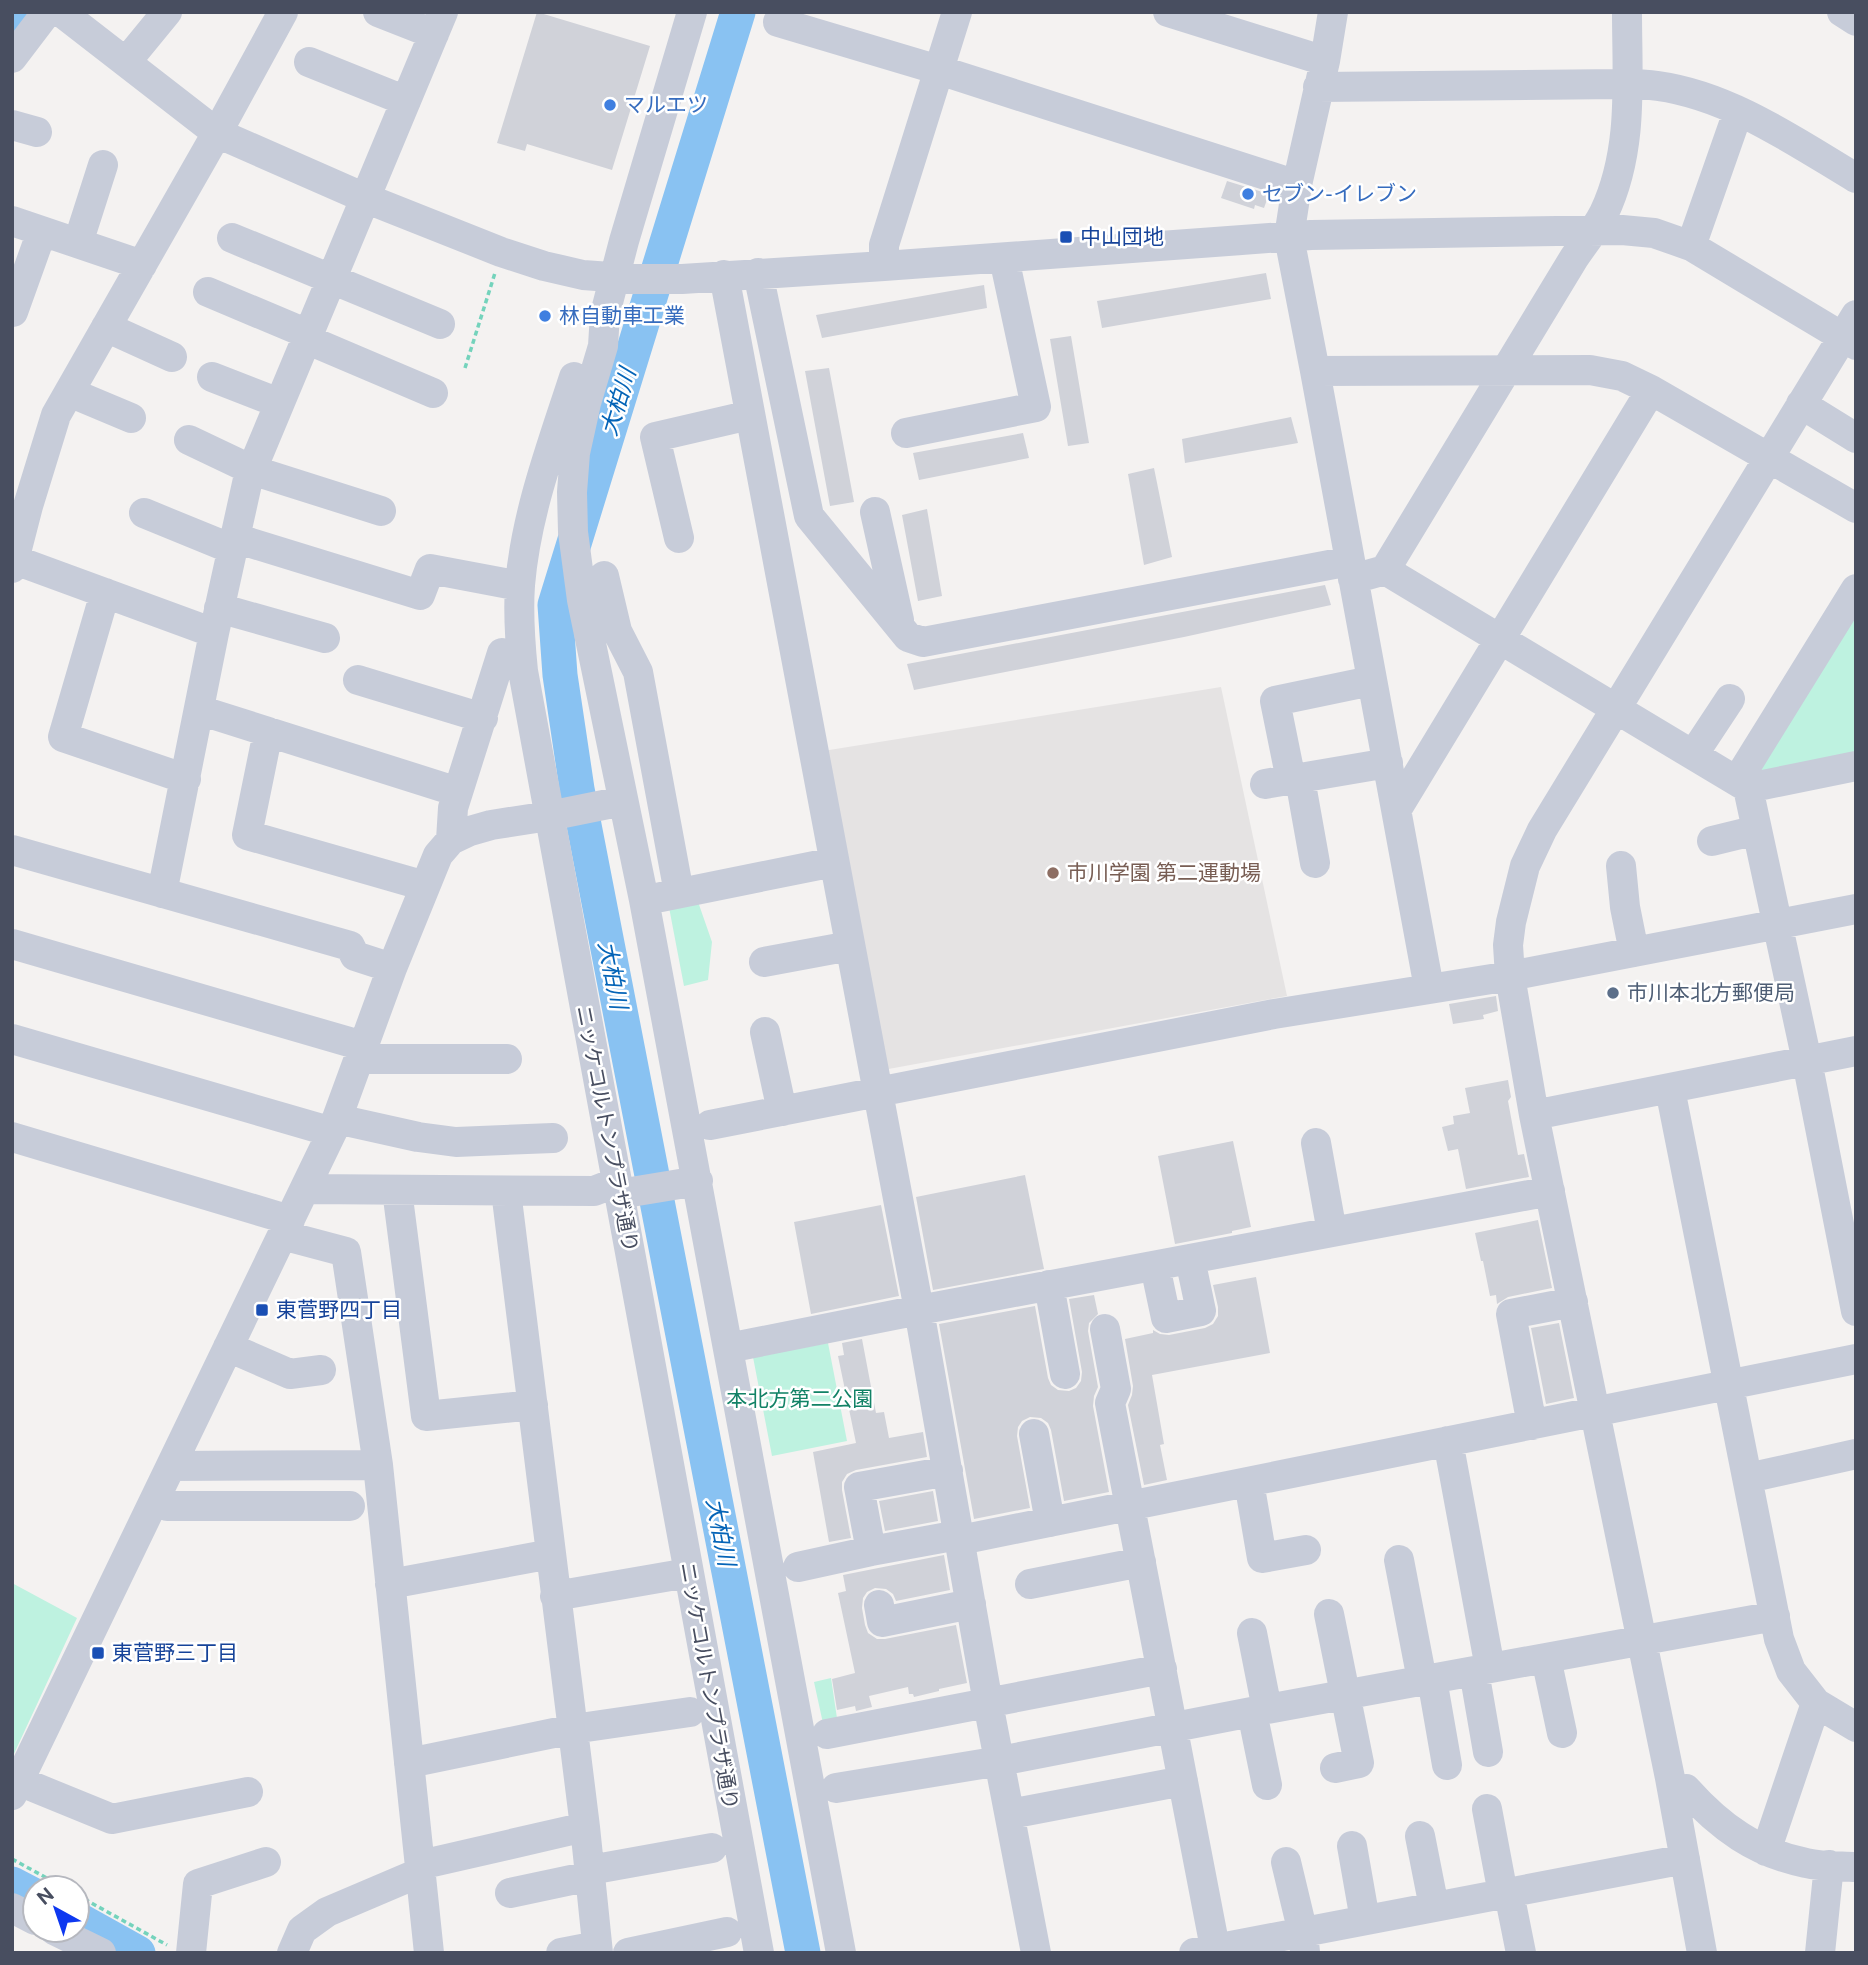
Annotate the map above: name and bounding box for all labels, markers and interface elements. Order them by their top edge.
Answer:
place label: マルエツ [624,92,708,117]
marker: マルエツ [602,97,618,113]
place label: セブン-イレブン [1262,181,1417,206]
marker: セブン-イレブン [1240,186,1256,202]
place label: 中山団地 [1080,224,1164,249]
marker: 中山団地 [1058,229,1074,245]
place label: 林自動車工業 [559,303,685,328]
marker: 林自動車工業 [537,308,553,324]
water label: 大柏川 [595,362,641,439]
place label: 市川学園 第二運動場 [1067,860,1261,885]
marker: 市川学園 第二運動場 [1045,865,1061,881]
water label: 大柏川 [594,938,634,1014]
place label: 市川本北方郵便局 [1627,980,1795,1005]
marker: 市川本北方郵便局 [1605,985,1621,1001]
street label: ニッケコルトンプラザ通り [571,1003,644,1255]
place label: 東菅野四丁目 [276,1297,402,1322]
marker: 東菅野四丁目 [254,1302,270,1318]
park label: 本北方第二公園 [727,1386,874,1411]
water label: 大柏川 [702,1495,742,1571]
street label: ニッケコルトンプラザ通り [675,1560,744,1812]
place label: 東菅野三丁目 [112,1640,238,1665]
marker: 東菅野三丁目 [90,1645,106,1661]
north arrow [21,1874,91,1944]
text: N [32,1883,58,1909]

